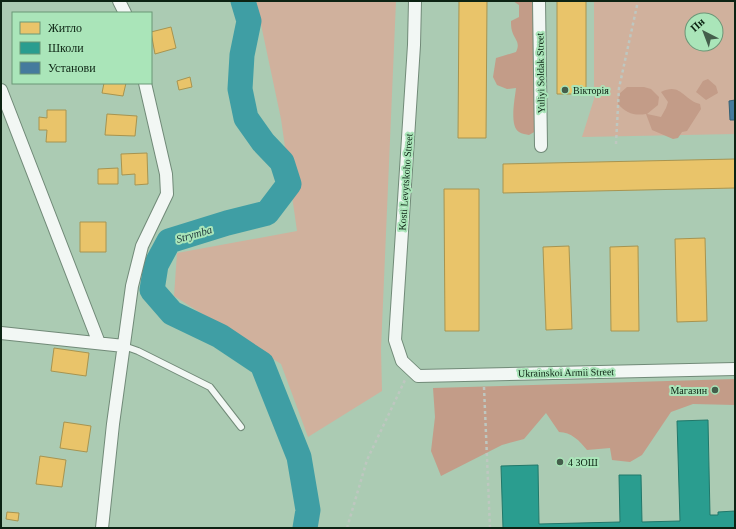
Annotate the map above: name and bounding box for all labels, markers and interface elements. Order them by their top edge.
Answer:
legend [12,12,152,84]
north arrow [684,12,724,52]
text: Пн [688,15,707,34]
text: Житло [48,21,82,35]
street label: Yuliyi Soldak Street [534,32,547,113]
text: Школи [48,41,84,55]
text: Установи [48,61,96,75]
marker: Вікторія [560,85,570,95]
place label: Вікторія [573,85,609,96]
street label: Kosti Levytskoho Street [397,133,414,231]
water label: Strymba [175,223,214,245]
street label: Ukrainskoi Armii Street [518,366,614,379]
place label: Магазин [670,385,708,396]
marker: Магазин [710,385,720,395]
marker: 4 ЗОШ [555,457,565,467]
place label: 4 ЗОШ [568,457,598,468]

